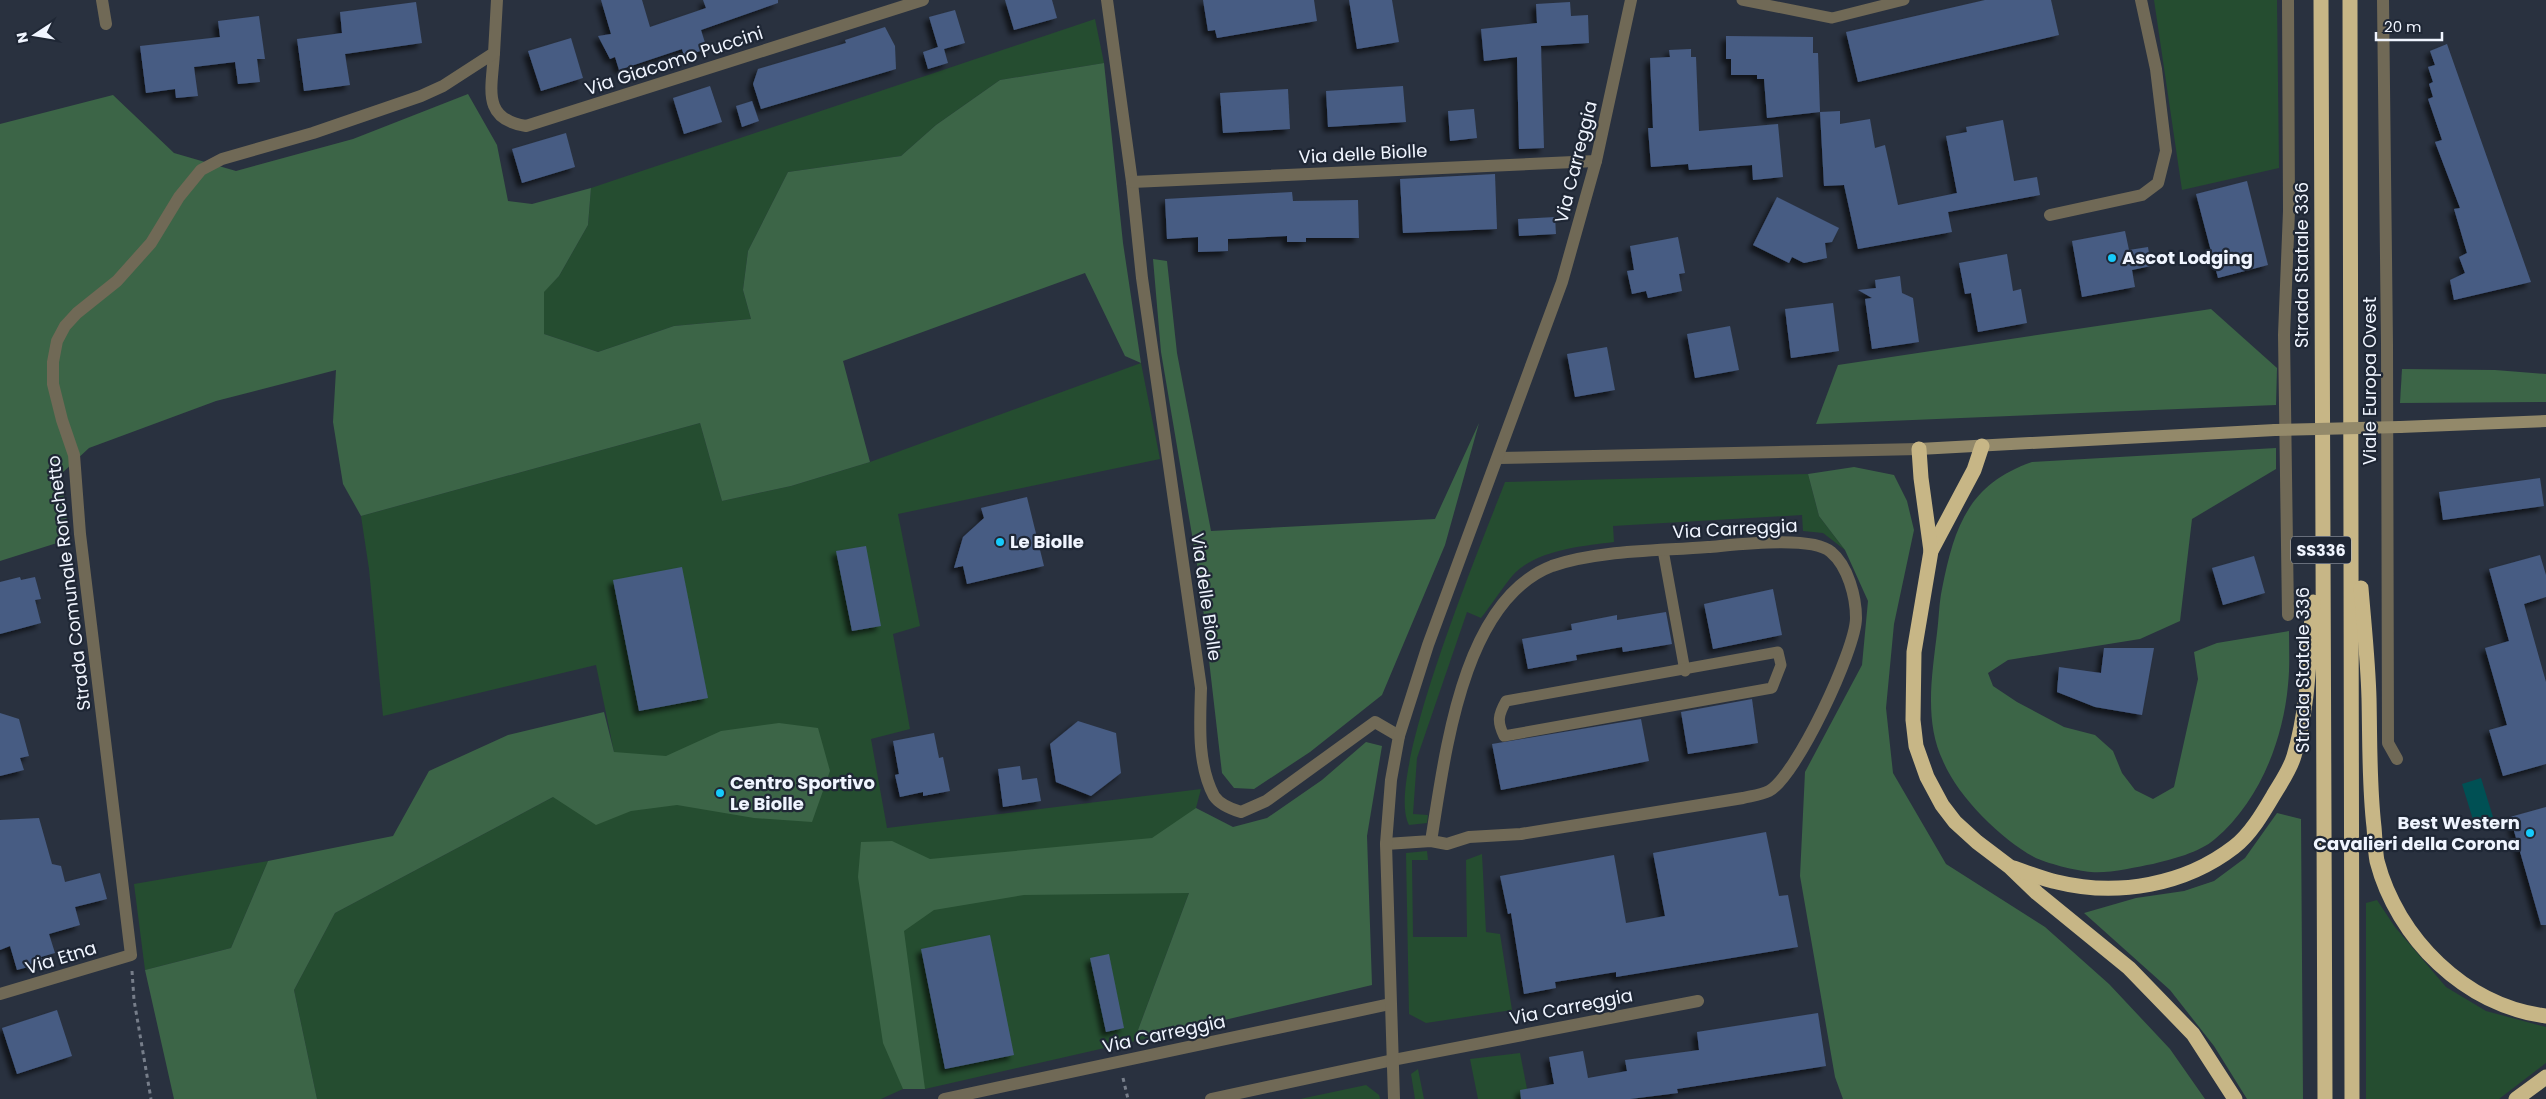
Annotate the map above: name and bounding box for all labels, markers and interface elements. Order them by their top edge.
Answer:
north arrow [10,10,60,60]
scale bar [2376,10,2442,42]
text: 20 m [2384,16,2422,37]
street label: Via Giacomo Puccini [582,20,766,101]
text: N [11,30,33,45]
street label: Via Carreggia [1548,98,1603,226]
street label: Via delle Biolle [1298,138,1428,169]
street label: Strada Statale 336 [2289,182,2314,348]
place label: Ascot Lodging [2122,245,2253,270]
marker: Ascot Lodging [2106,252,2118,264]
street label: Viale Europa Ovest [2357,297,2382,465]
street label: Strada Comunale Ronchetto [40,454,97,712]
street label: Via Carreggia [1672,513,1798,544]
place label: Le Biolle [1010,529,1084,554]
street label: Via delle Biolle [1185,531,1228,662]
marker: Le Biolle [994,536,1006,548]
road number: SS336 [2291,536,2351,564]
street label: Strada Statale 336 [2290,587,2315,753]
place label: Centro Sportivo Le Biolle [730,770,875,816]
marker: Centro Sportivo Le Biolle [714,787,726,799]
place label: Best Western Cavalieri della Corona [2313,810,2520,856]
marker: Best Western Cavalieri della Corona [2524,827,2536,839]
street label: Via Etna [22,935,99,980]
street label: Via Carreggia [1507,982,1635,1031]
street label: Via Carreggia [1100,1008,1228,1059]

